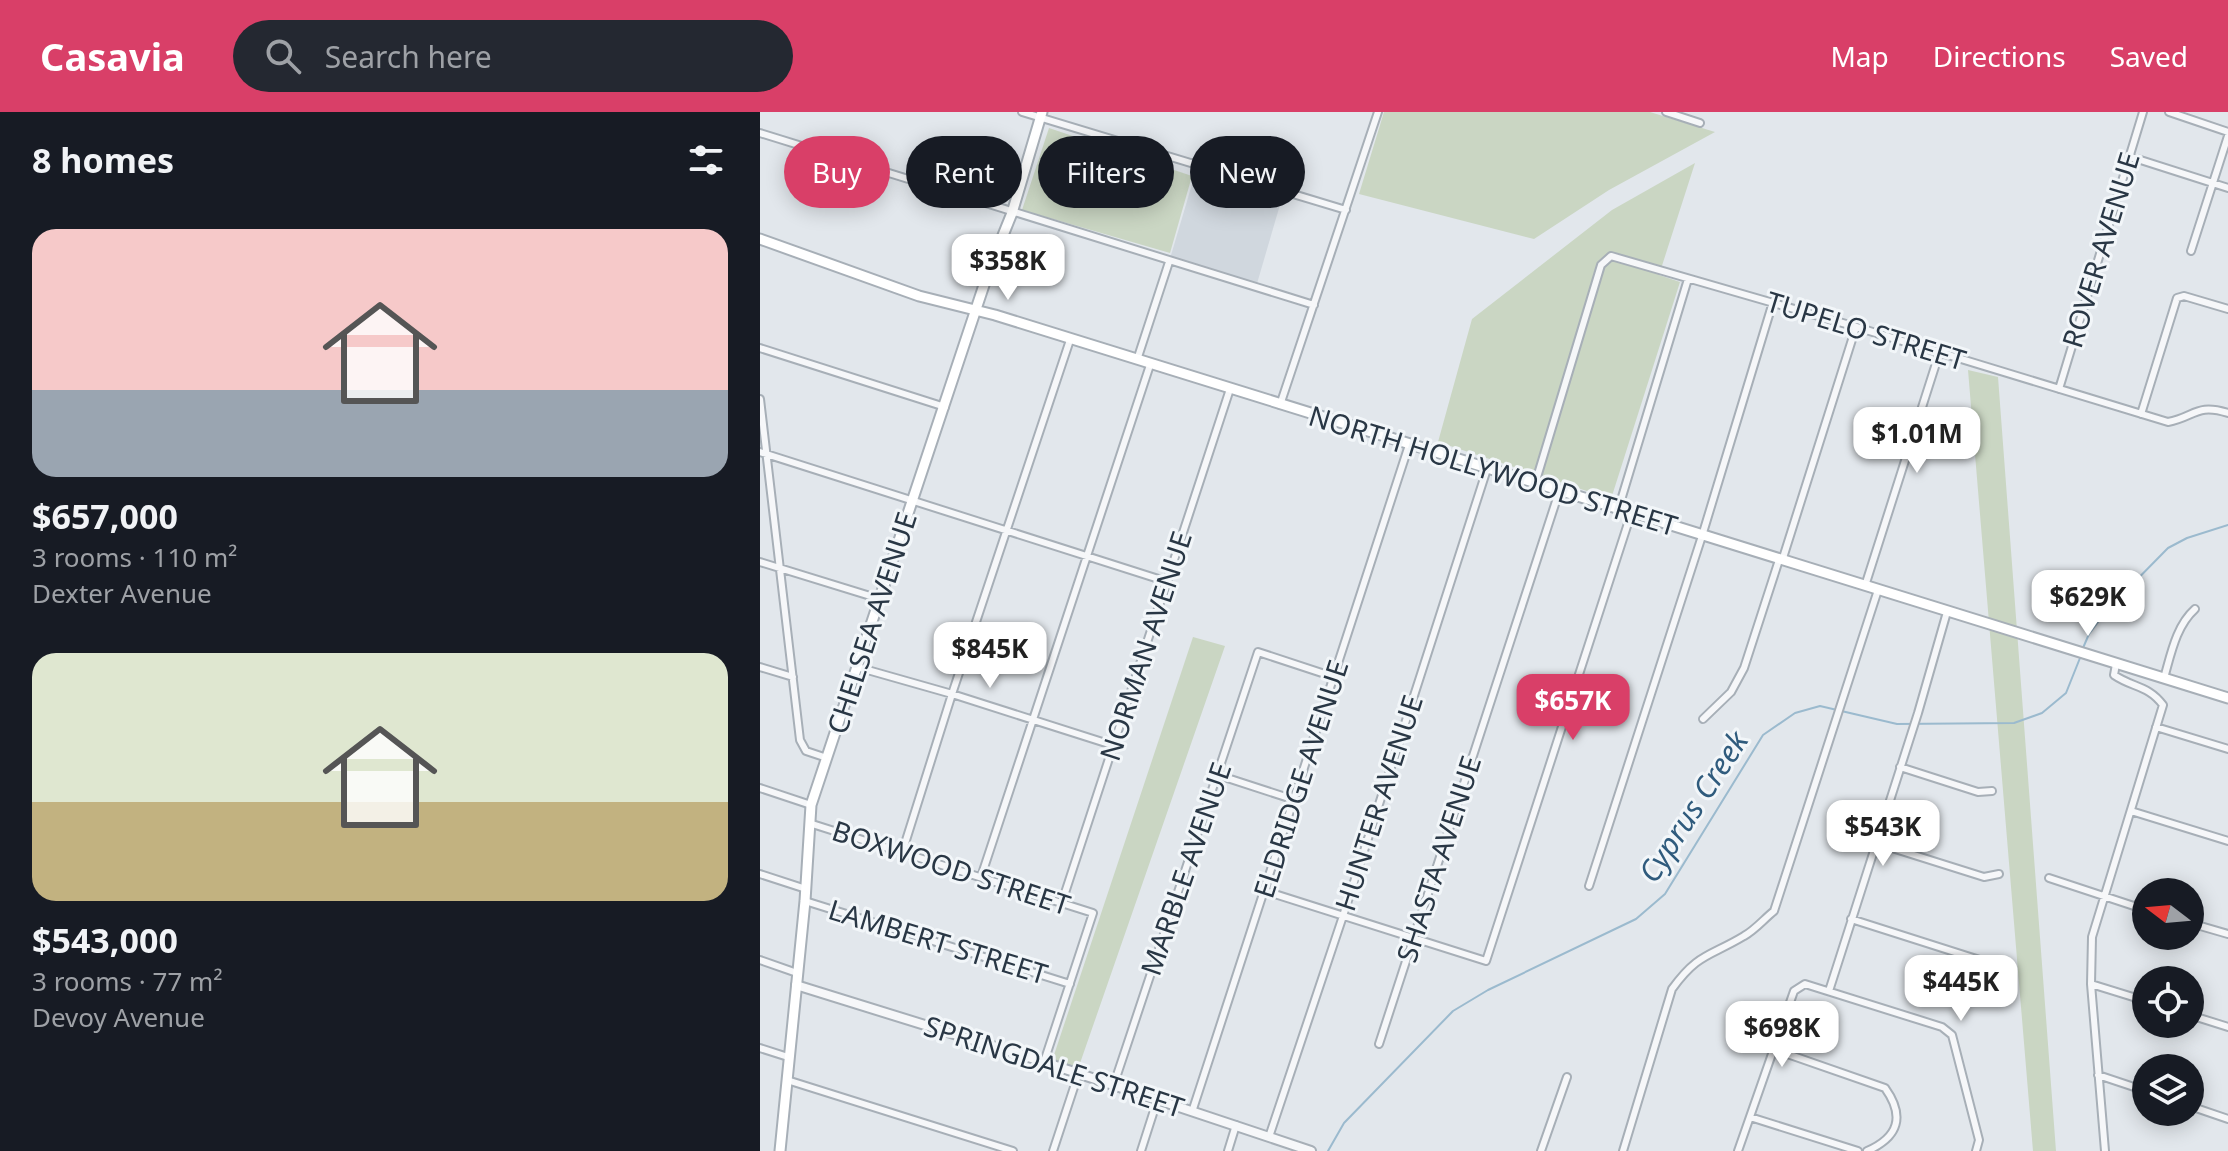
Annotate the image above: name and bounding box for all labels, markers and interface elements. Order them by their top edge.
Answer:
search box [233,20,793,92]
text: Casavia [40,30,185,82]
icon: search [261,34,305,78]
text: Search here [325,36,492,77]
text: Map [1830,37,1889,75]
text: Directions [1933,37,2066,75]
text: Saved [2110,37,2188,75]
chip: Buy [784,136,890,208]
chip: Rent [906,136,1022,208]
chip: Filters [1038,136,1174,208]
chip: New [1190,136,1305,208]
text: 8 homes [32,137,174,183]
icon: filters [684,138,728,182]
street label: ROVER AVENUE [2052,147,2148,352]
pin: $358K [952,234,1064,302]
text: $358K [970,242,1046,278]
icon: home [308,281,452,425]
street label: TUPELO STREET [1762,282,1971,379]
street label: NORTH HOLLYWOOD STREET [1304,396,1683,544]
pin: $1.01M [1852,407,1982,475]
text: $1.01M [1871,415,1963,451]
text: $657,000 [32,493,178,539]
street label: CHELSEA AVENUE [817,507,925,739]
street label: NORMAN AVENUE [1090,526,1200,765]
text: 3 rooms · 110 m² [32,539,237,575]
pin: $629K [2032,570,2144,638]
text: Dexter Avenue [32,575,212,611]
text: $629K [2050,578,2126,614]
pin: $845K [934,622,1046,690]
text: $845K [952,630,1028,666]
street label: ELDRIDGE AVENUE [1244,655,1356,902]
pin: $657K [1517,674,1629,742]
text: $657K [1535,682,1611,718]
street label: HUNTER AVENUE [1325,690,1431,915]
icon: home [308,705,452,849]
water label: Cyprus Creek [1628,722,1758,890]
street label: SHASTA AVENUE [1387,751,1489,967]
street label: MARBLE AVENUE [1131,757,1239,980]
pin: $543K [1827,800,1939,868]
text: $543K [1845,808,1921,844]
street label: BOXWOOD STREET [827,811,1076,924]
north arrow [2132,878,2204,950]
map controls [2132,878,2204,1126]
street label: LAMBERT STREET [824,890,1053,993]
text: $543,000 [32,917,178,963]
pin: $445K [1905,955,2017,1023]
text: 3 rooms · 77 m² [32,963,222,999]
text: $445K [1923,963,1999,999]
button: locate [2132,966,2204,1038]
text: Devoy Avenue [32,999,205,1035]
pin: $698K [1726,1001,1838,1069]
street label: SPRINGDALE STREET [919,1006,1190,1126]
text: $698K [1744,1009,1820,1045]
button: layers [2132,1054,2204,1126]

